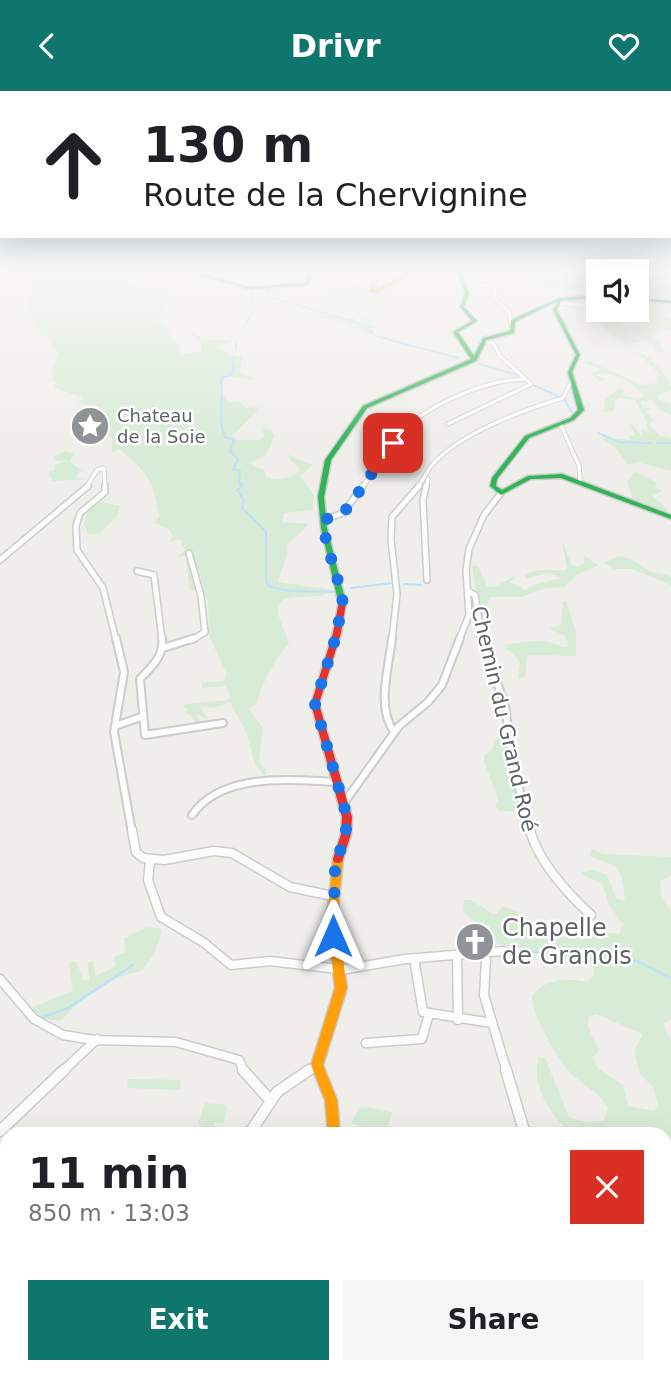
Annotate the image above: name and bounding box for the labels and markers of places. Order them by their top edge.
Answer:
place icon: Chateau de la Soie [69,405,111,447]
place label: Chateau de la Soie [117,405,206,447]
pin [363,413,423,473]
place label: Chapelle de Granois [502,914,632,970]
church icon: Chapelle de Granois [454,921,496,963]

